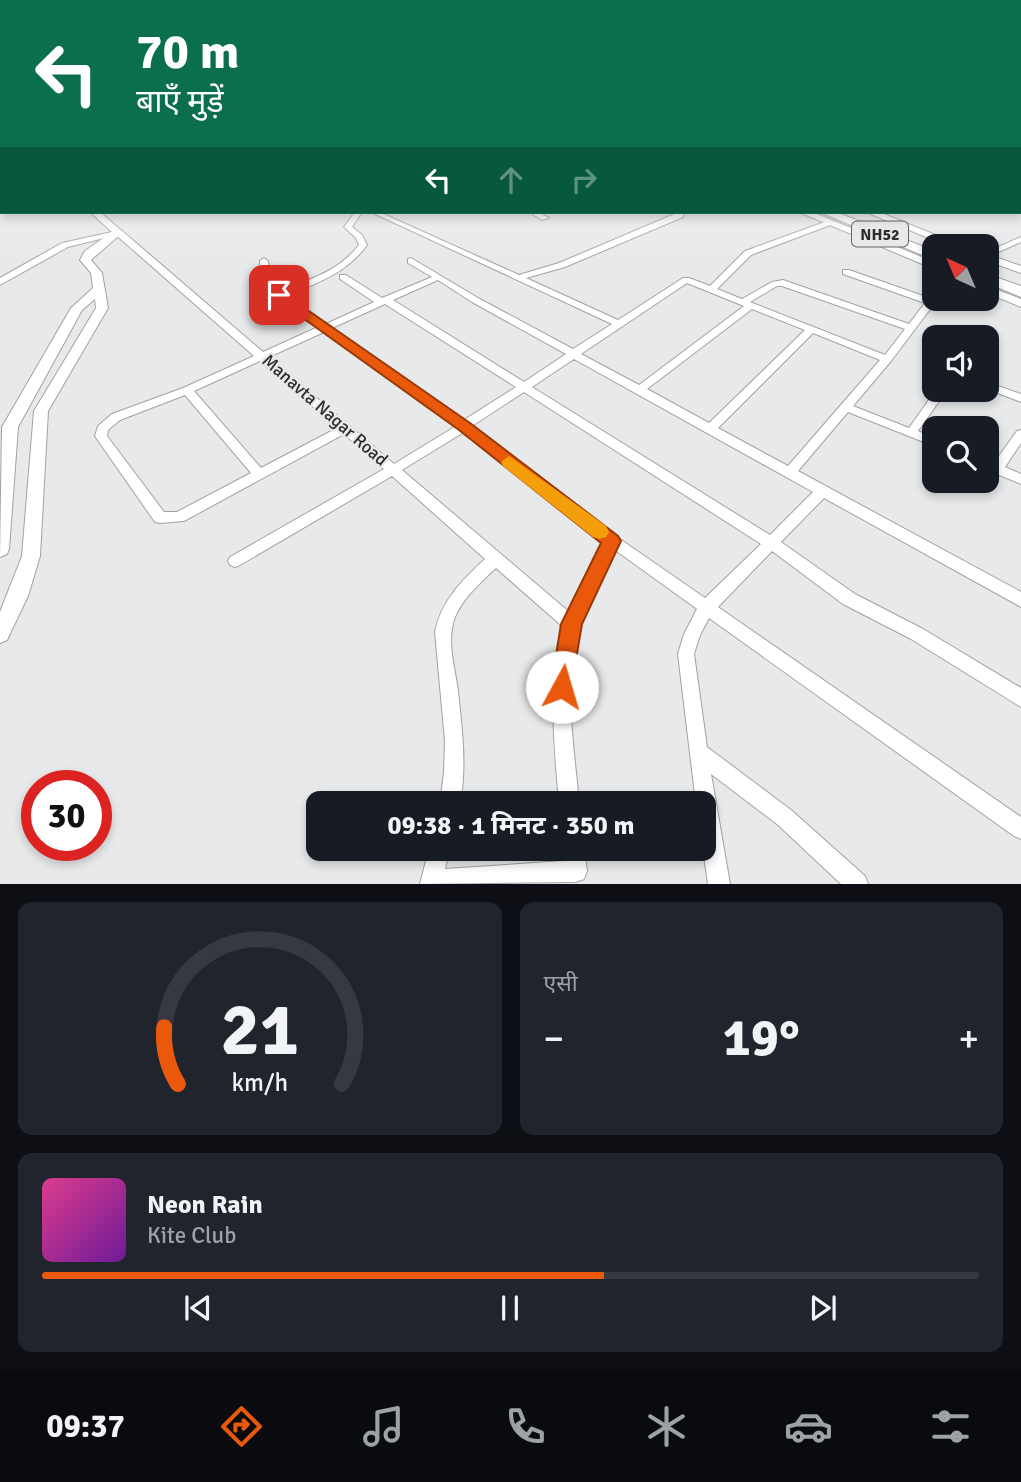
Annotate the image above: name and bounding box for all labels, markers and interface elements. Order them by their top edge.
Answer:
text: 70 m [136,22,239,82]
icon: left [21,28,112,119]
text: बाएँ मुड़ें [136,82,224,121]
icon: left [419,161,457,199]
icon: ahead [492,161,530,199]
icon: right [565,161,603,199]
road number: NH52 [852,222,908,246]
north arrow [922,234,999,312]
map controls [922,234,999,493]
pin [249,265,309,325]
icon: arrive [260,276,298,314]
button: sound [922,325,999,402]
street label: Manavta Nagar Road [258,349,392,471]
button: search [922,416,999,493]
position arrow [525,650,599,724]
speed limit sign: 30 [21,770,112,861]
text: 09:38 · 1 मिनट · 350 m [387,810,635,842]
text: एसी [544,969,578,998]
text: 21 [220,987,299,1076]
text: 19° [723,1006,800,1070]
text: − [544,1015,564,1062]
text: + [958,1015,979,1062]
text: km/h [231,1067,288,1098]
text: Neon Rain [147,1189,263,1221]
text: Kite Club [147,1221,236,1250]
icon: previous [179,1289,217,1327]
icon: pause [491,1289,529,1327]
icon: next [804,1289,842,1327]
icon: directions [217,1402,266,1451]
icon: music [359,1402,408,1451]
icon: phone [501,1402,550,1451]
icon: climate [642,1402,691,1451]
icon: car [784,1402,833,1451]
icon: filters [926,1402,975,1451]
text: 09:37 [46,1407,125,1446]

